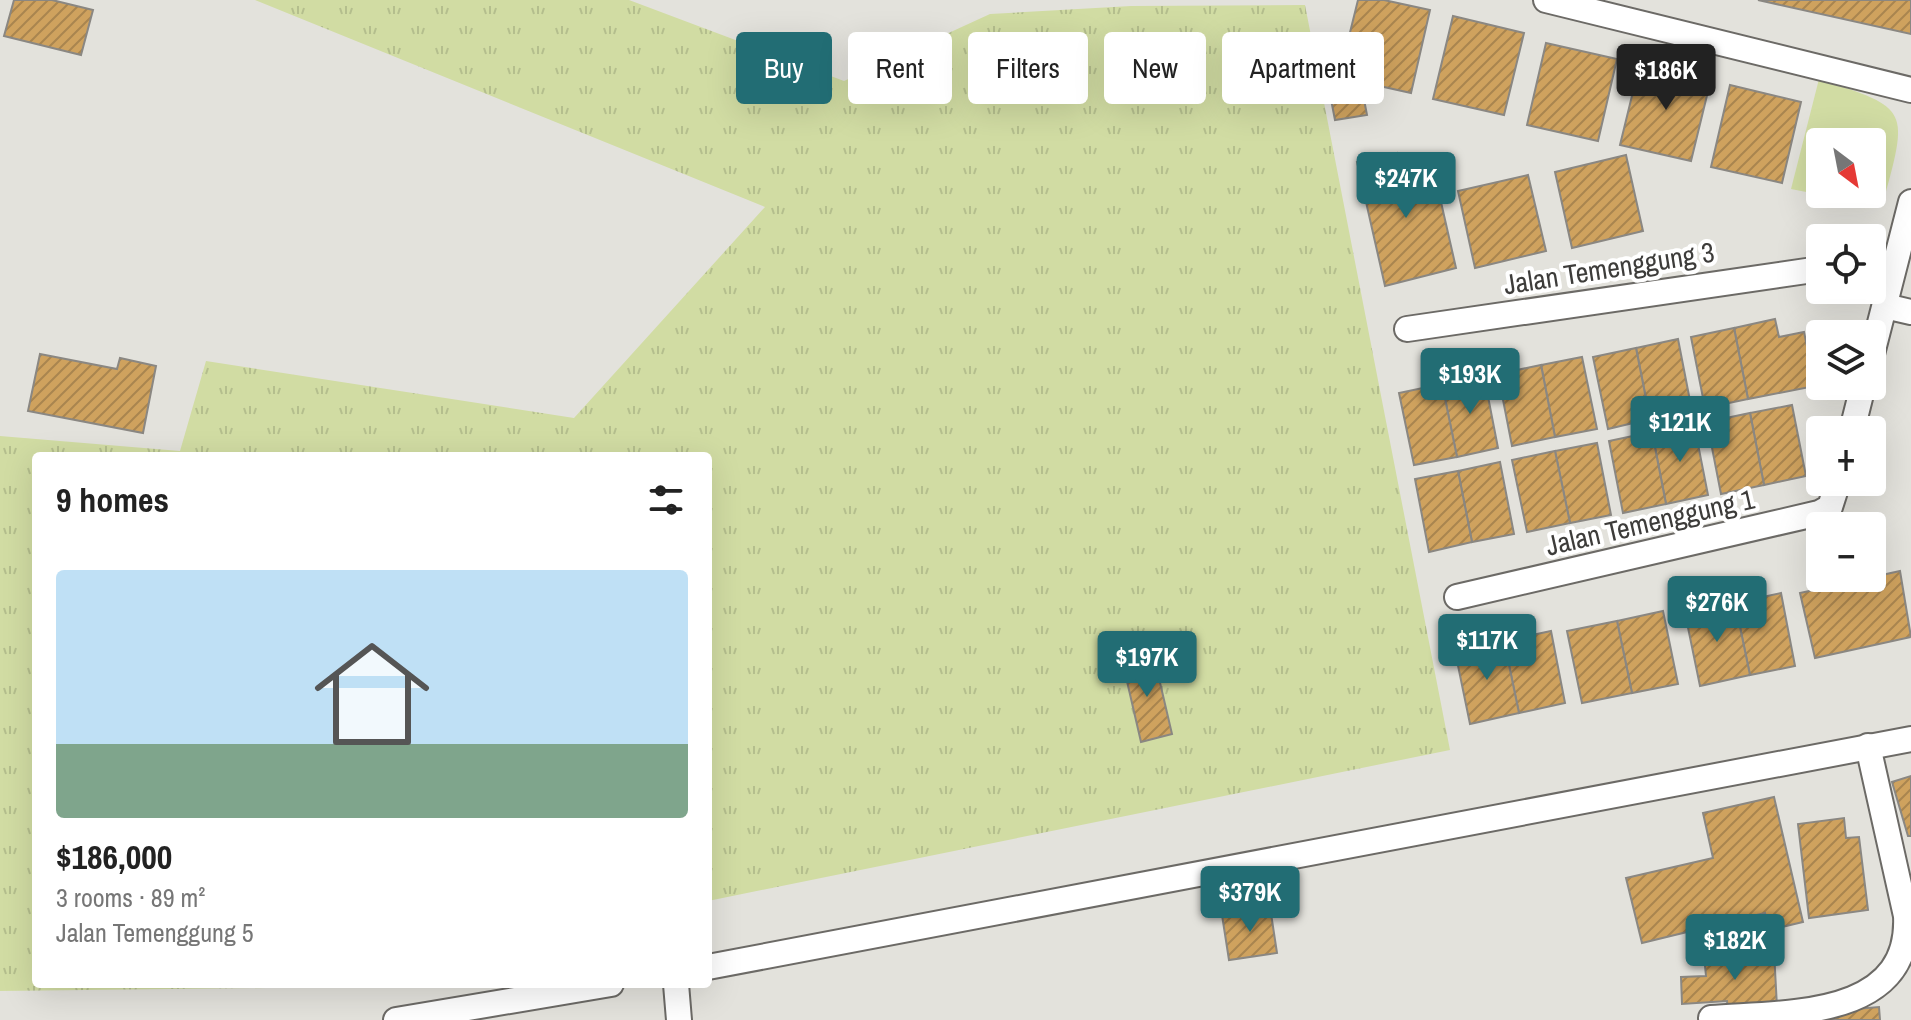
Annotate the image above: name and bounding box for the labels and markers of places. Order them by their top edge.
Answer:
pin: $186K [1610,44,1722,112]
pin: $247K [1350,152,1462,220]
pin: $193K [1414,348,1526,416]
pin: $121K [1624,396,1736,464]
pin: $276K [1661,576,1773,644]
pin: $117K [1431,614,1543,682]
pin: $197K [1091,631,1203,699]
pin: $379K [1194,866,1306,934]
pin: $182K [1679,914,1791,982]

